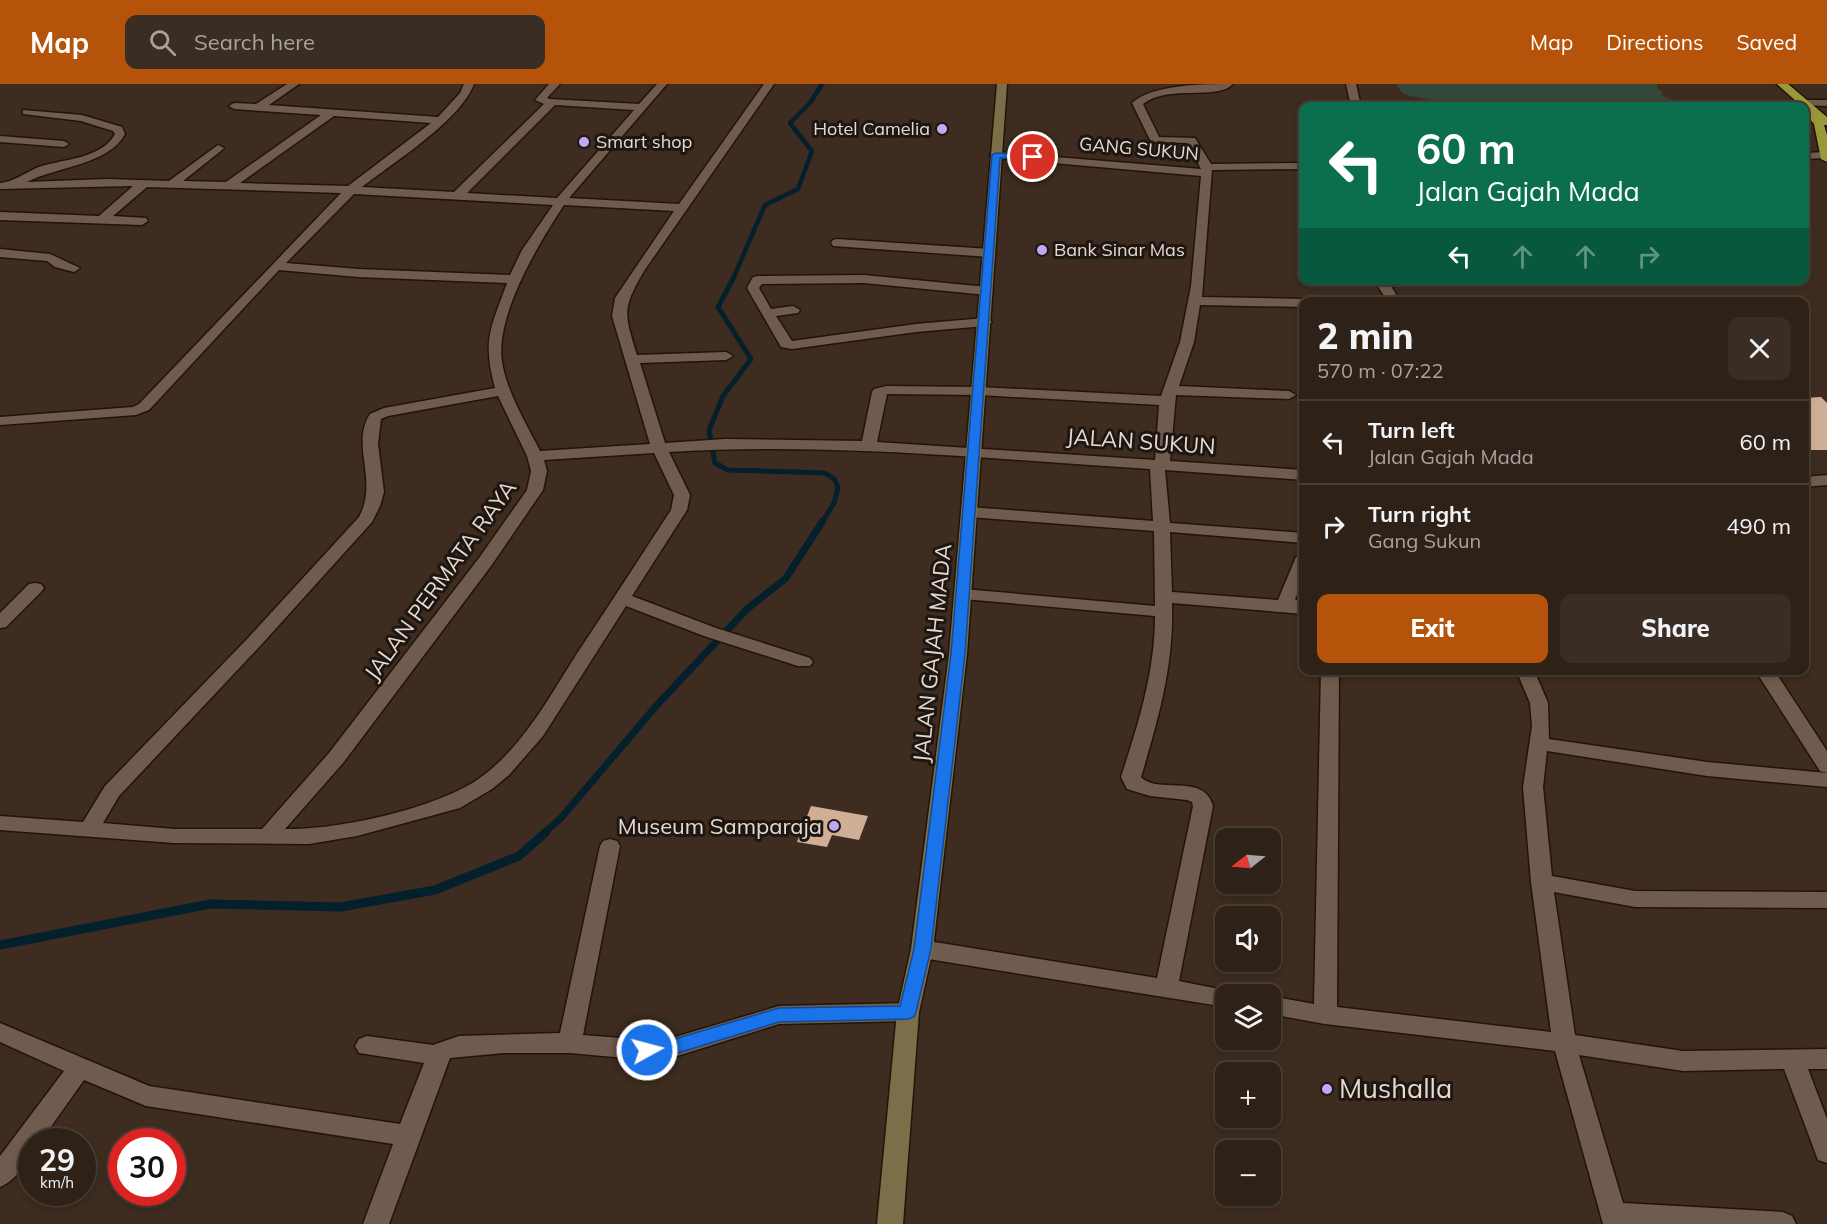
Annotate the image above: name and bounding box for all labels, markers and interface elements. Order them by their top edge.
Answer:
search box [125,15,545,69]
text: Map [30,25,89,60]
icon: search [146,26,179,59]
text: Search here [194,28,315,56]
text: Map [1530,29,1573,55]
text: Directions [1606,29,1703,55]
text: Saved [1736,29,1797,55]
place label: Hotel Camelia [813,117,930,140]
marker: Hotel Camelia [935,122,949,136]
text: 60 m [1416,122,1516,175]
icon: left [1317,126,1395,204]
place label: Smart shop [596,130,692,153]
pin [1007,131,1058,182]
street label: GANG SUKUN [1078,132,1200,165]
marker: Smart shop [577,135,591,149]
icon: arrive [1016,140,1049,173]
text: Jalan Gajah Mada [1416,174,1640,208]
place label: Bank Sinar Mas [1054,238,1185,261]
icon: left [1443,240,1476,273]
icon: ahead [1506,240,1539,273]
icon: ahead [1569,240,1602,273]
icon: right [1632,240,1665,273]
marker: Bank Sinar Mas [1035,243,1049,257]
text: 2 min [1317,313,1413,358]
button: close [1728,317,1791,380]
text: 570 m · 07:22 [1317,358,1443,383]
text: Turn left [1368,416,1455,444]
street label: JALAN SUKUN [1066,422,1216,460]
icon: left [1317,426,1350,459]
text: 60 m [1740,428,1791,456]
text: Jalan Gajah Mada [1368,444,1534,469]
street label: JALAN PERMATA RAYA [358,474,522,686]
text: Turn right [1368,500,1471,528]
icon: right [1317,510,1350,543]
text: 490 m [1726,512,1791,540]
text: Gang Sukun [1368,528,1481,553]
street label: JALAN GAJAH MADA [907,542,957,764]
button: Exit [1317,594,1548,663]
button: Share [1560,594,1791,663]
place label: Museum Samparaja [618,812,822,840]
marker: Museum Samparaja [827,819,841,833]
north arrow [1215,828,1281,894]
map controls [1215,828,1281,1206]
button: sound [1215,906,1281,972]
button: layers [1215,984,1281,1050]
position arrow [615,1018,679,1082]
button: + [1215,1062,1281,1128]
place label: Mushalla [1339,1071,1452,1105]
marker: Mushalla [1320,1082,1334,1096]
speed limit sign: 30 [108,1128,186,1206]
button: − [1215,1140,1281,1206]
text: 29 [39,1141,75,1179]
text: km/h [40,1173,74,1192]

